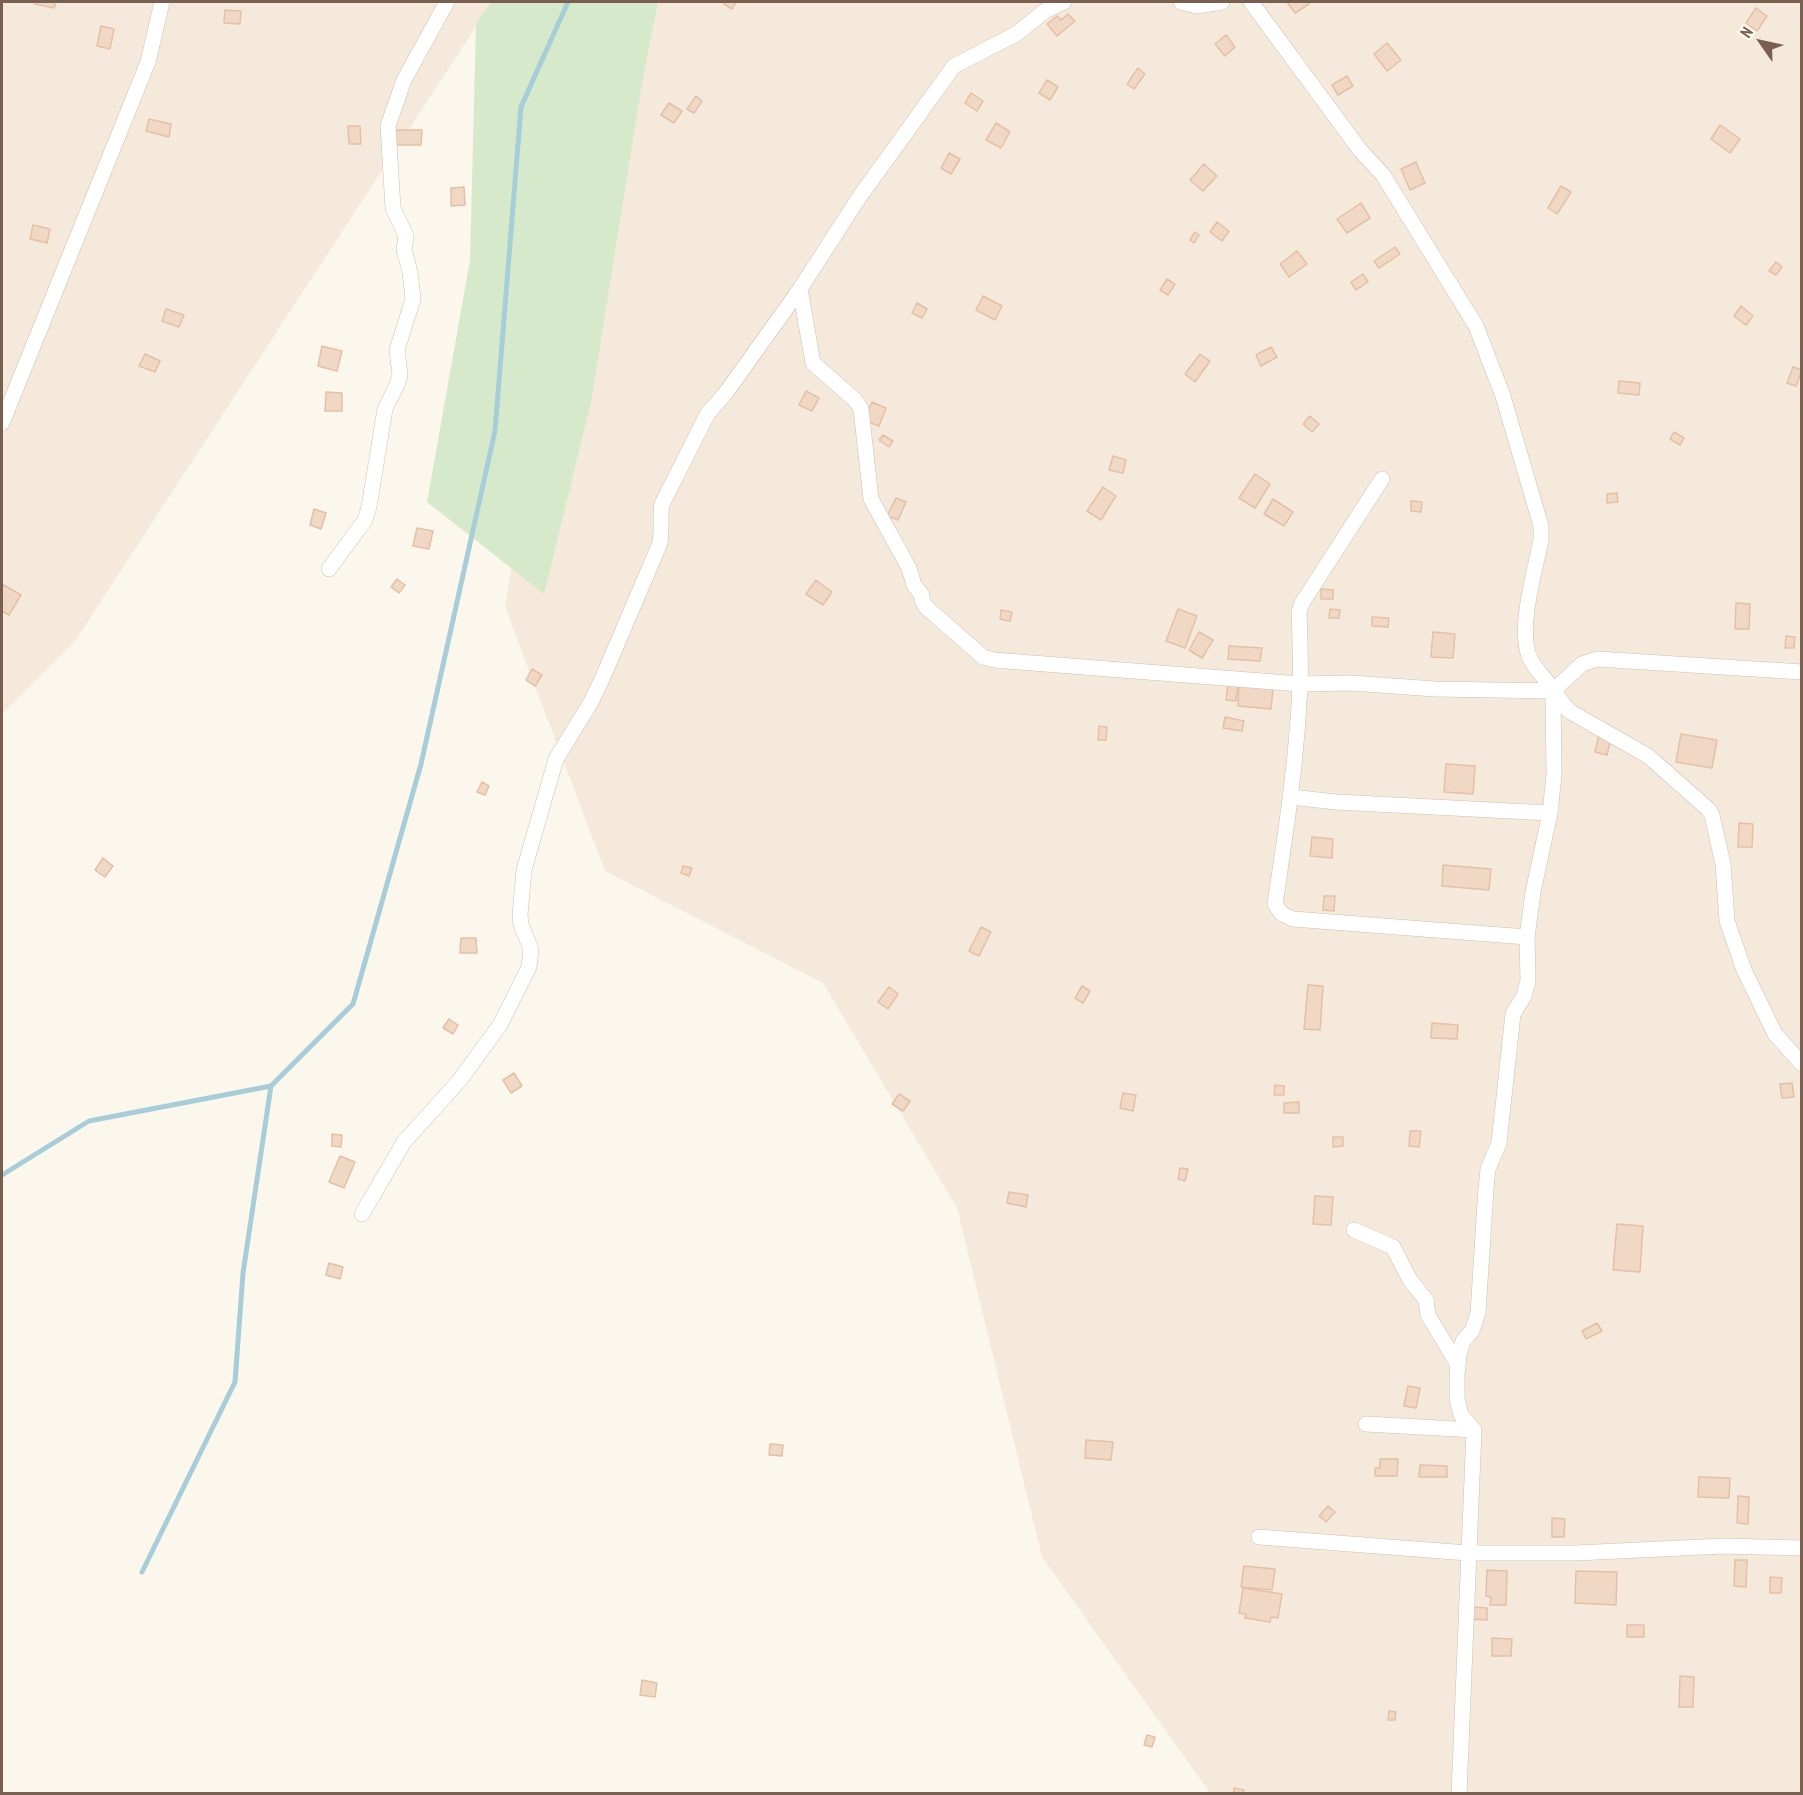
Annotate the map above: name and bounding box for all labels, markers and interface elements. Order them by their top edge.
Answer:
north arrow [1731,12,1791,72]
text: N [1735,23,1757,41]

